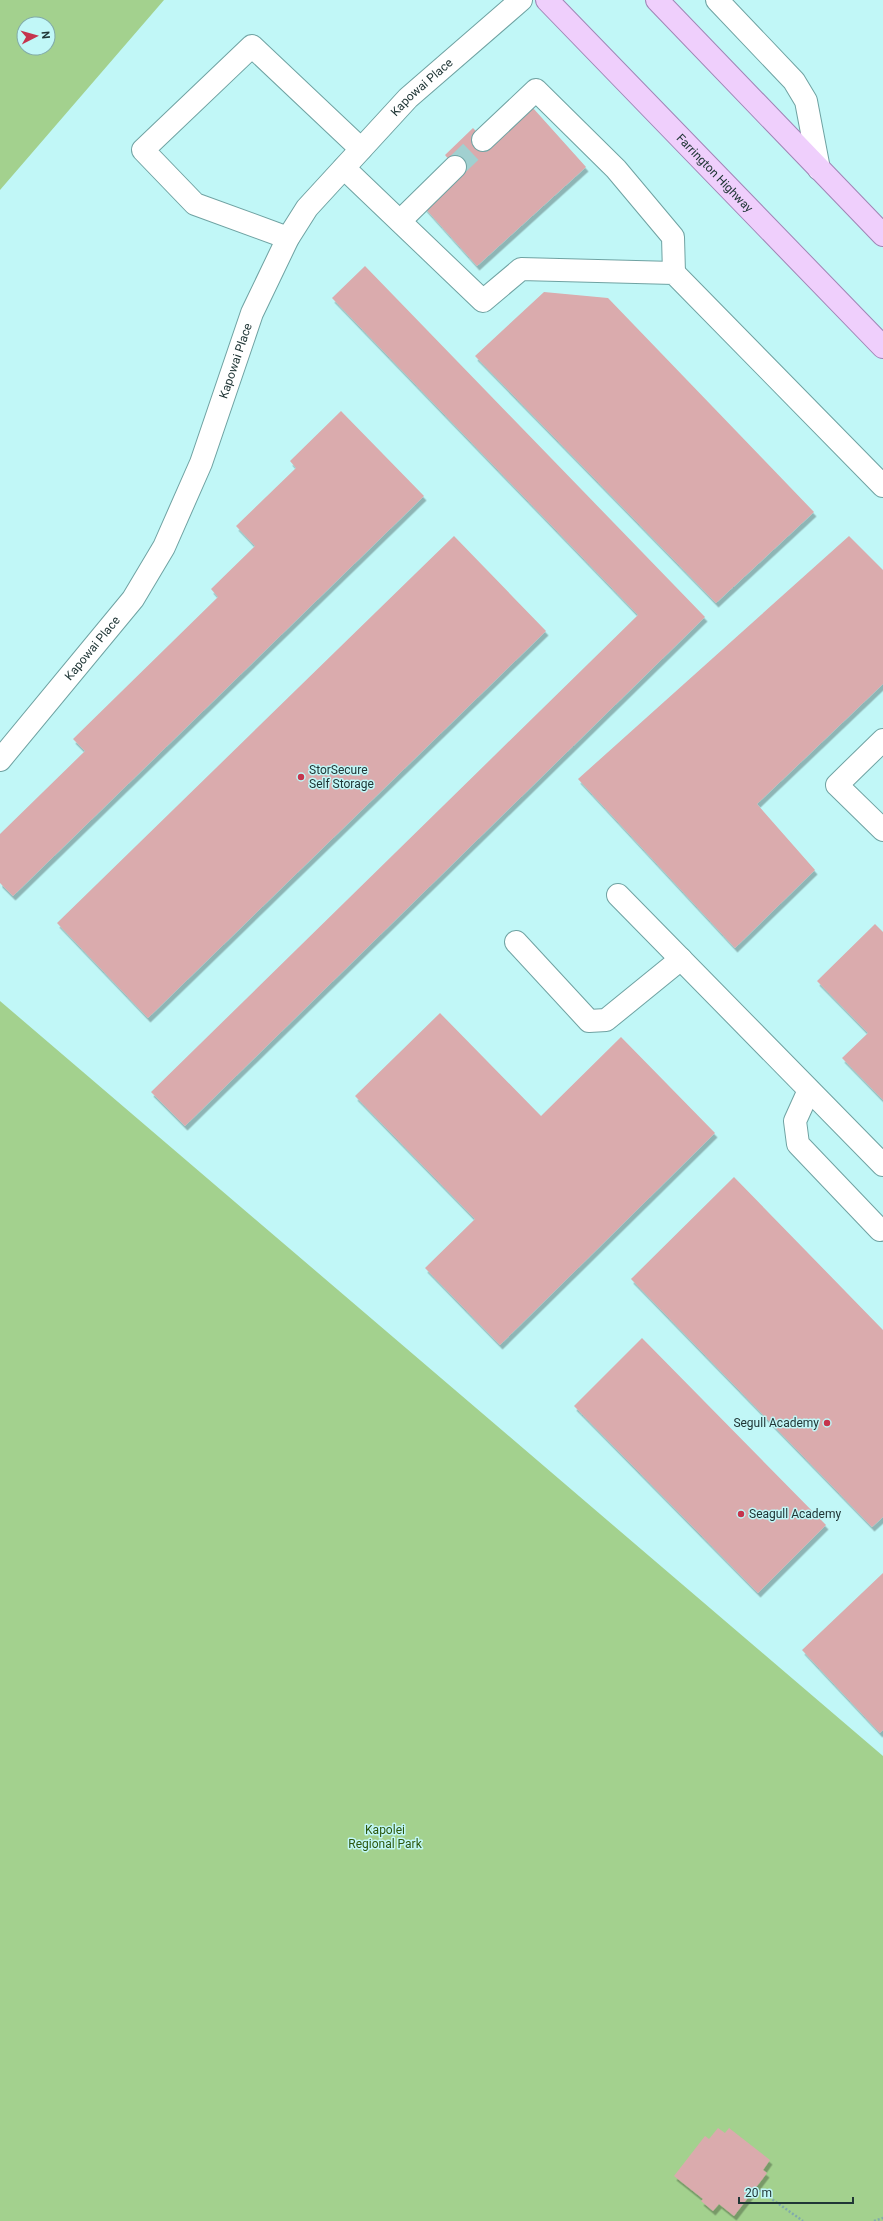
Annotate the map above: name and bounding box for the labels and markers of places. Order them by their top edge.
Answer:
place label: StorSecure Self Storage [309,763,374,791]
marker: StorSecure Self Storage [296,772,306,782]
place label: Segull Academy [733,1416,819,1430]
marker: Segull Academy [822,1418,832,1428]
place label: Seagull Academy [749,1507,841,1521]
marker: Seagull Academy [736,1509,746,1519]

